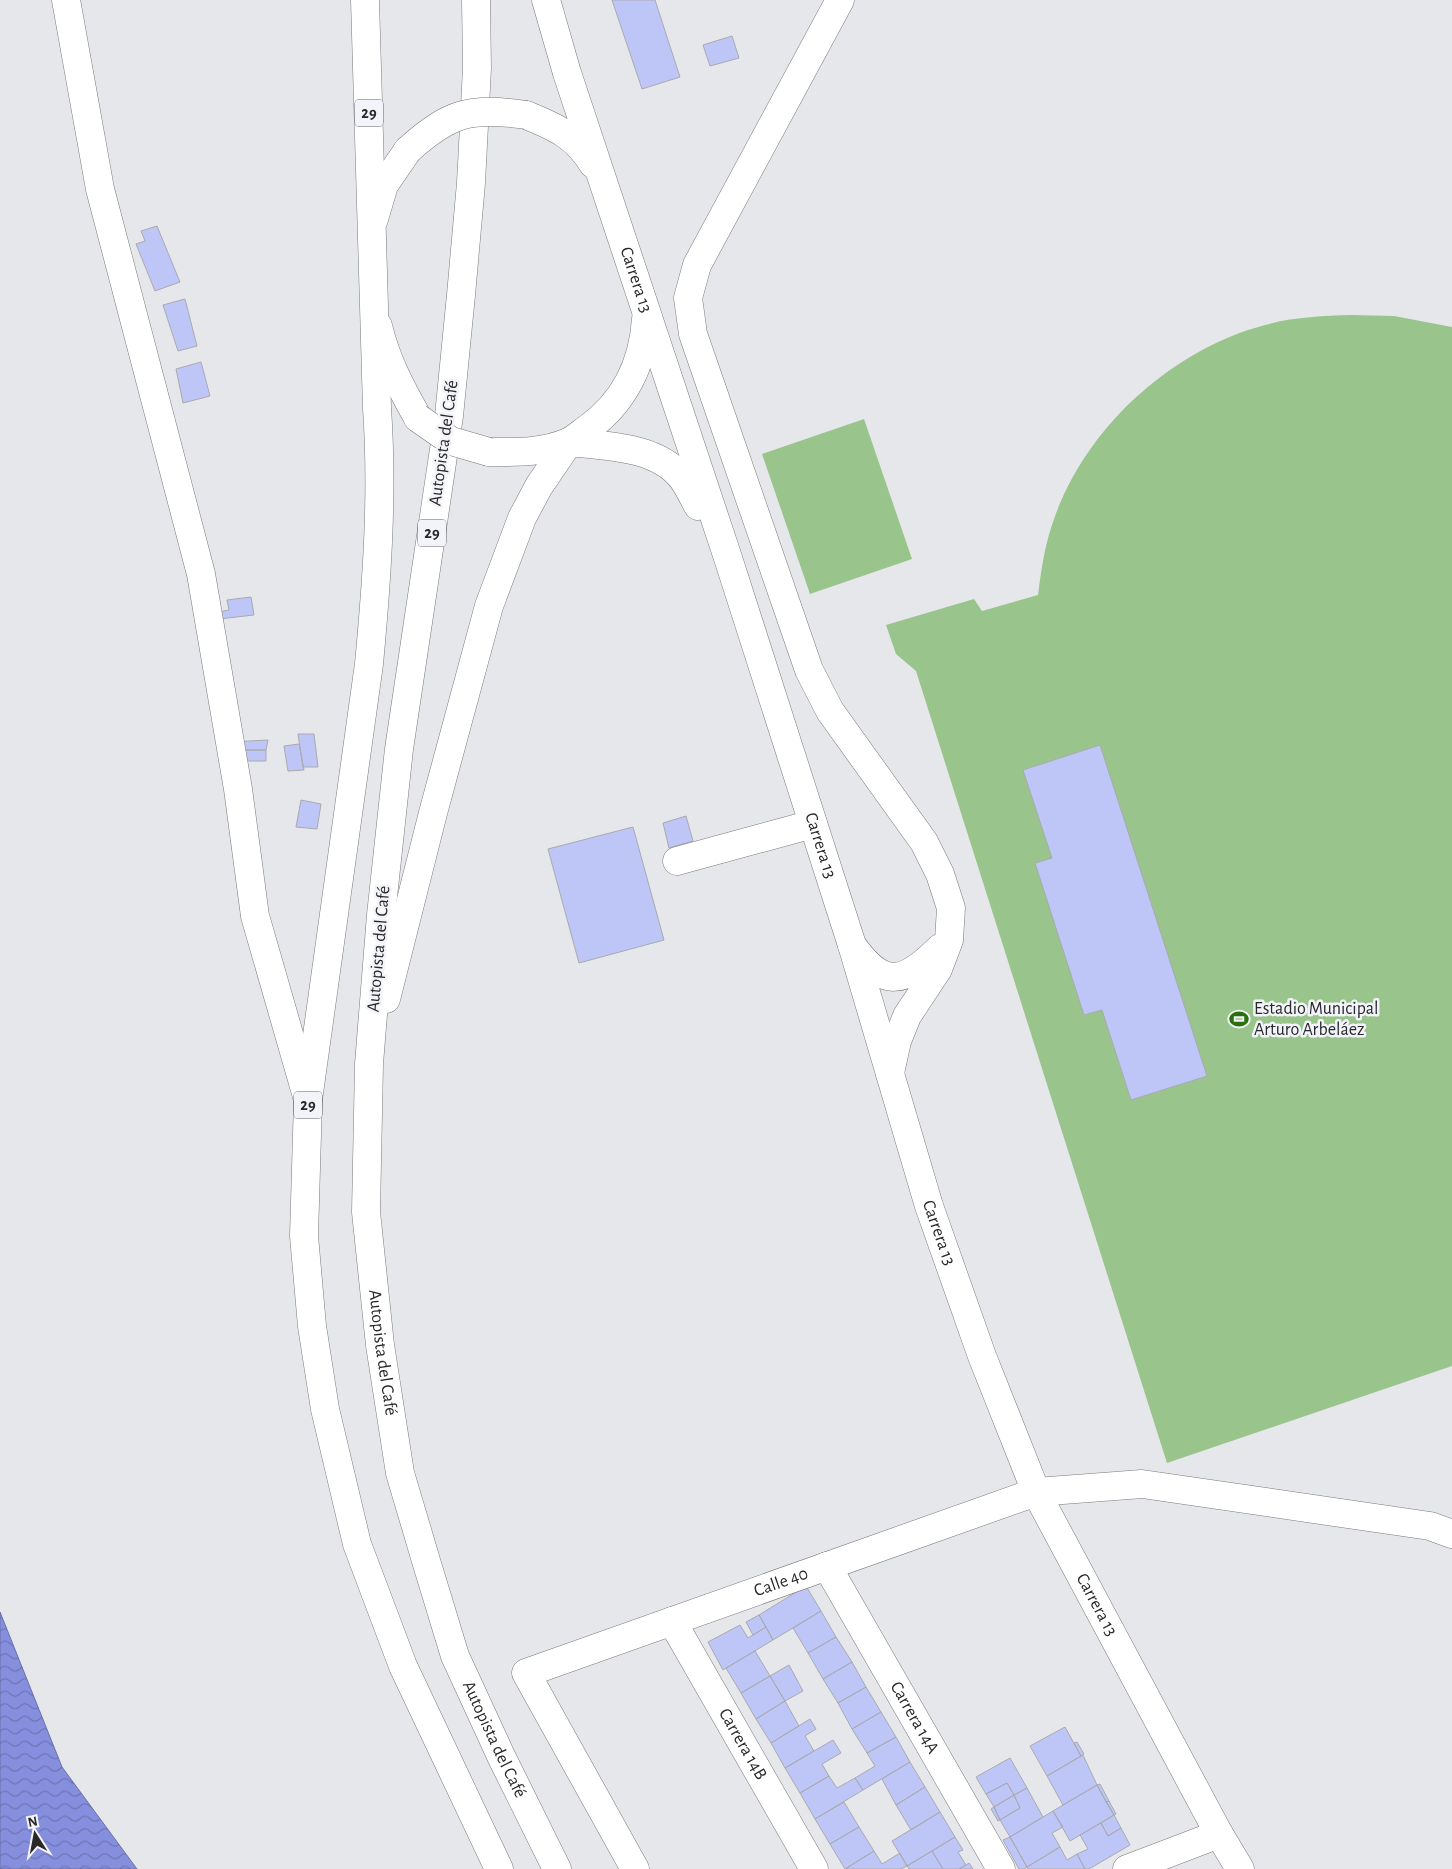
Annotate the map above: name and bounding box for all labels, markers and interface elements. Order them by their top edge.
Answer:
road number: 29 [355,100,383,126]
street label: Carrera 13 [616,245,655,315]
street label: Autopista del Café [426,379,462,507]
road number: 29 [418,520,446,546]
street label: Carrera 13 [801,810,839,881]
street label: Autopista del Café [365,885,393,1013]
place label: Estadio Municipal Arturo Arbeláez [1254,1000,1379,1039]
sports icon: Estadio Municipal Arturo Arbeláez [1228,1008,1250,1030]
road number: 29 [294,1092,322,1118]
street label: Carrera 13 [919,1198,958,1268]
street label: Autopista del Café [365,1289,400,1417]
street label: Calle 40 [752,1565,811,1600]
street label: Carrera 13 [1072,1571,1120,1639]
street label: Autopista del Café [459,1678,529,1801]
street label: Carrera 14A [887,1679,942,1757]
street label: Carrera 14B [715,1705,770,1783]
north arrow [10,1809,60,1859]
text: N [27,1814,39,1830]

